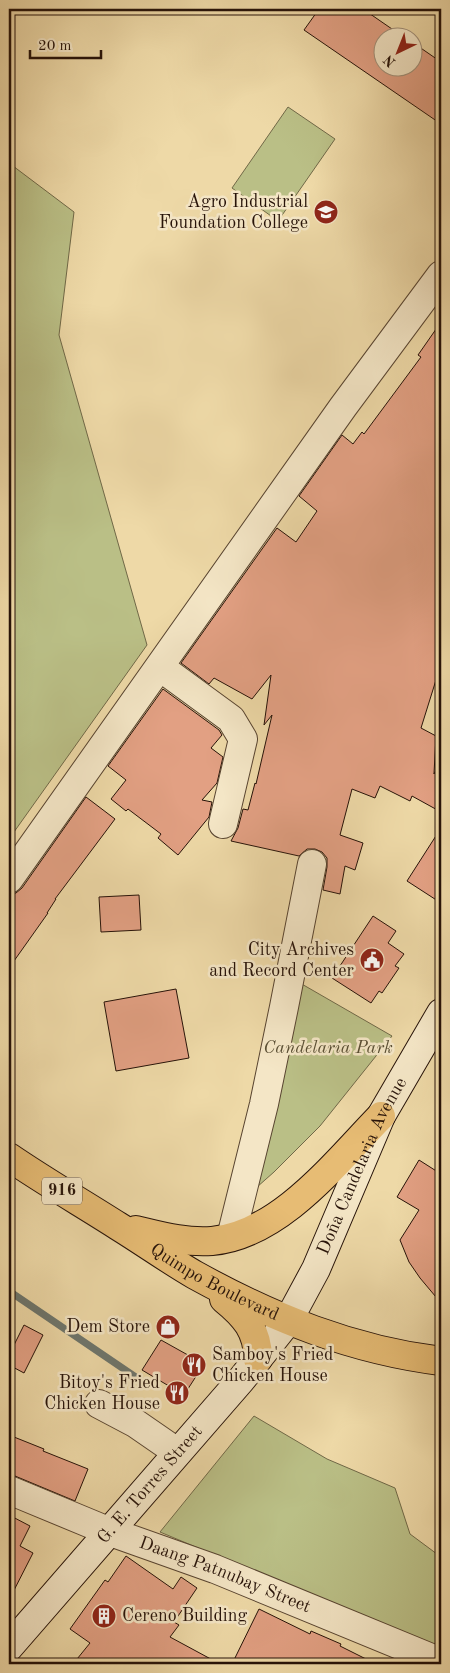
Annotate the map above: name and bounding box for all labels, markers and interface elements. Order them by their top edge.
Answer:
scale bar [30,28,101,60]
north arrow [372,28,422,78]
text: 20 m [38,39,72,54]
text: N [381,52,399,70]
place label: Agro Industrial Foundation College [159,193,308,232]
school or university icon: Agro Industrial Foundation College [313,199,339,225]
place label: City Archives and Record Center [209,941,355,980]
public building icon: City Archives and Record Center [359,947,385,973]
park label: Candelaria Park [263,1039,393,1057]
street label: Doña Candelaria Avenue [314,1075,410,1257]
road number: 916 [42,1178,82,1204]
street label: Quimpo Boulevard [147,1240,282,1324]
shop icon: Dem Store [155,1314,181,1340]
place label: Dem Store [66,1318,150,1336]
place label: Samboy's Fried Chicken House [212,1346,333,1385]
restaurant icon: Samboy's Fried Chicken House [181,1352,207,1378]
place label: Bitoy's Fried Chicken House [44,1374,160,1413]
restaurant icon: Bitoy's Fried Chicken House [164,1380,190,1406]
street label: G. E. Torres Street [94,1422,206,1547]
street label: Daang Patnubay Street [137,1534,313,1616]
building icon: Cereno Building [91,1603,117,1629]
place label: Cereno Building [122,1607,247,1625]

